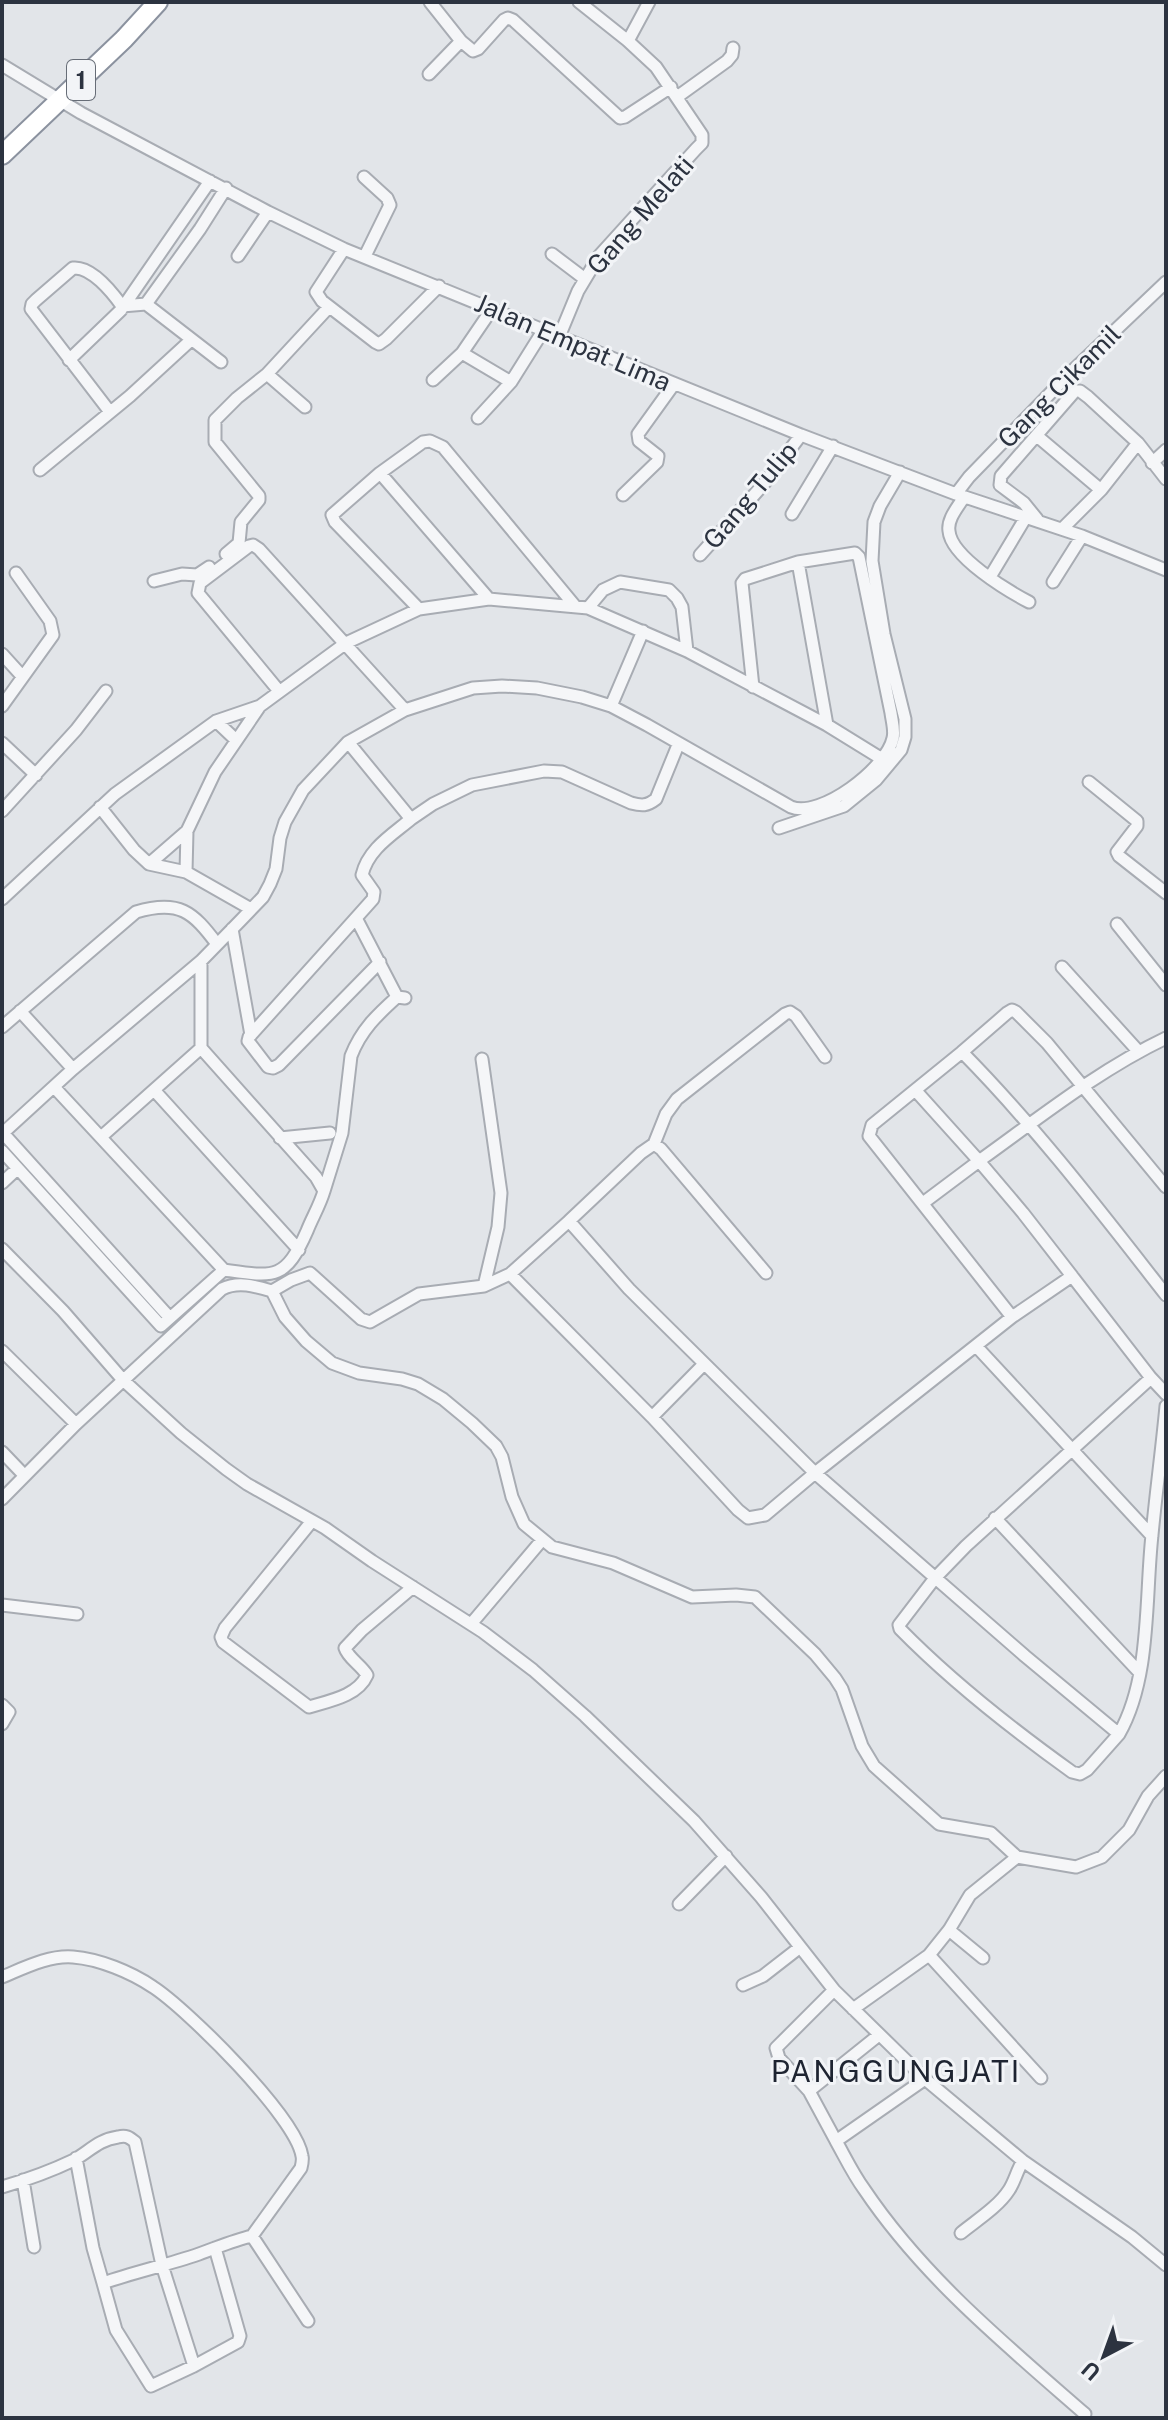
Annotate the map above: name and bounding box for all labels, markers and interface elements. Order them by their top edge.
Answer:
road number: 1 [67,60,95,100]
street label: Gang Melati [580,149,700,281]
street label: Jalan Empat Lima [470,287,676,397]
street label: Gang Cikamil [991,318,1127,454]
street label: Gang Tulip [696,435,804,555]
district label: PANGGUNGJATI [771,2053,1021,2089]
north arrow [1064,2316,1144,2396]
text: U [1076,2356,1105,2386]

